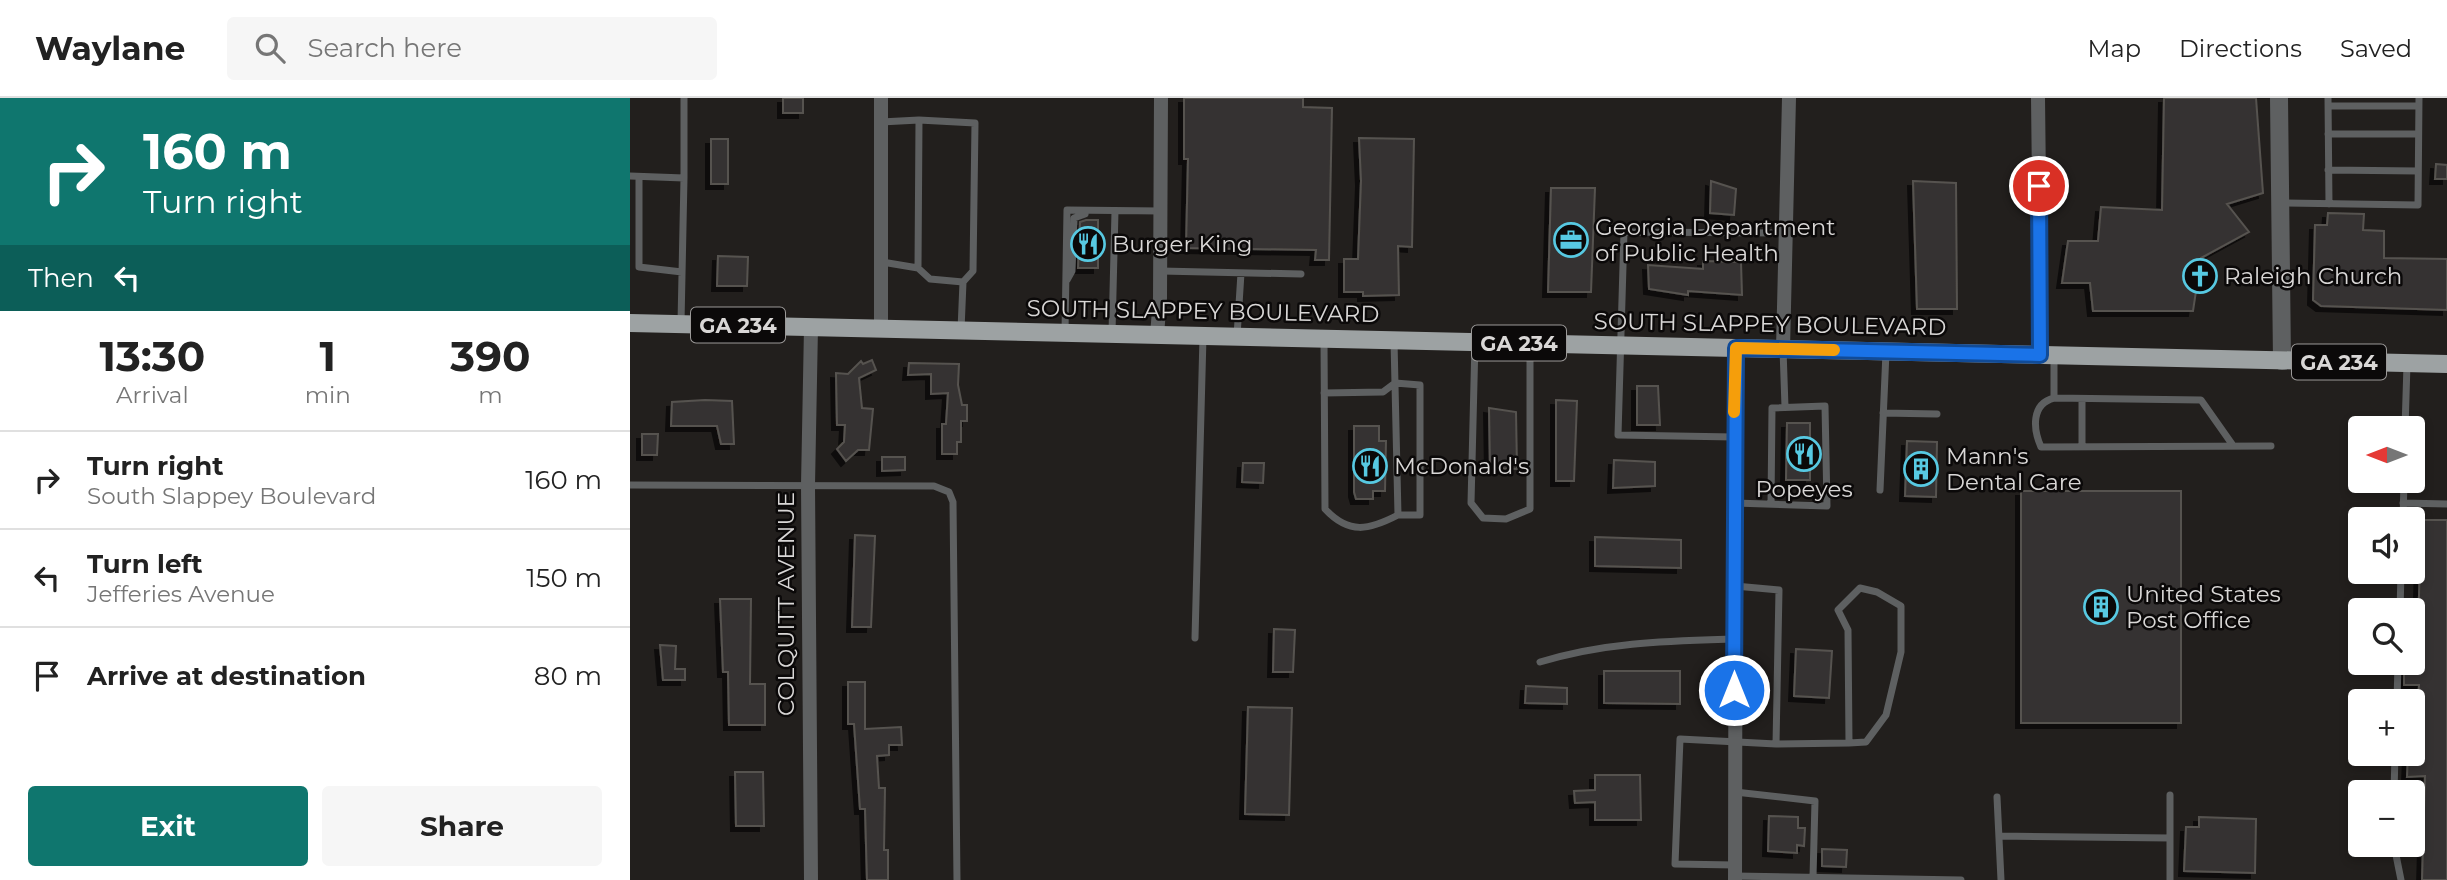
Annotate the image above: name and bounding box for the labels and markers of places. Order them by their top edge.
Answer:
pin [2009,156,2069,216]
place label: Georgia Department of Public Health [1595,213,1836,267]
office icon: Georgia Department of Public Health [1552,221,1590,259]
restaurant icon: Burger King [1069,225,1107,263]
place label: Burger King [1112,230,1252,258]
church icon: Raleigh Church [2181,257,2219,295]
place label: Raleigh Church [2224,262,2402,290]
restaurant icon: Popeyes [1785,435,1823,473]
place label: Mann's Dental Care [1946,442,2082,496]
restaurant icon: McDonald's [1351,447,1389,485]
building icon: Mann's Dental Care [1902,450,1940,488]
place label: McDonald's [1394,452,1529,480]
place label: Popeyes [1755,475,1853,503]
place label: United States Post Office [2126,580,2281,634]
building icon: United States Post Office [2082,588,2120,626]

